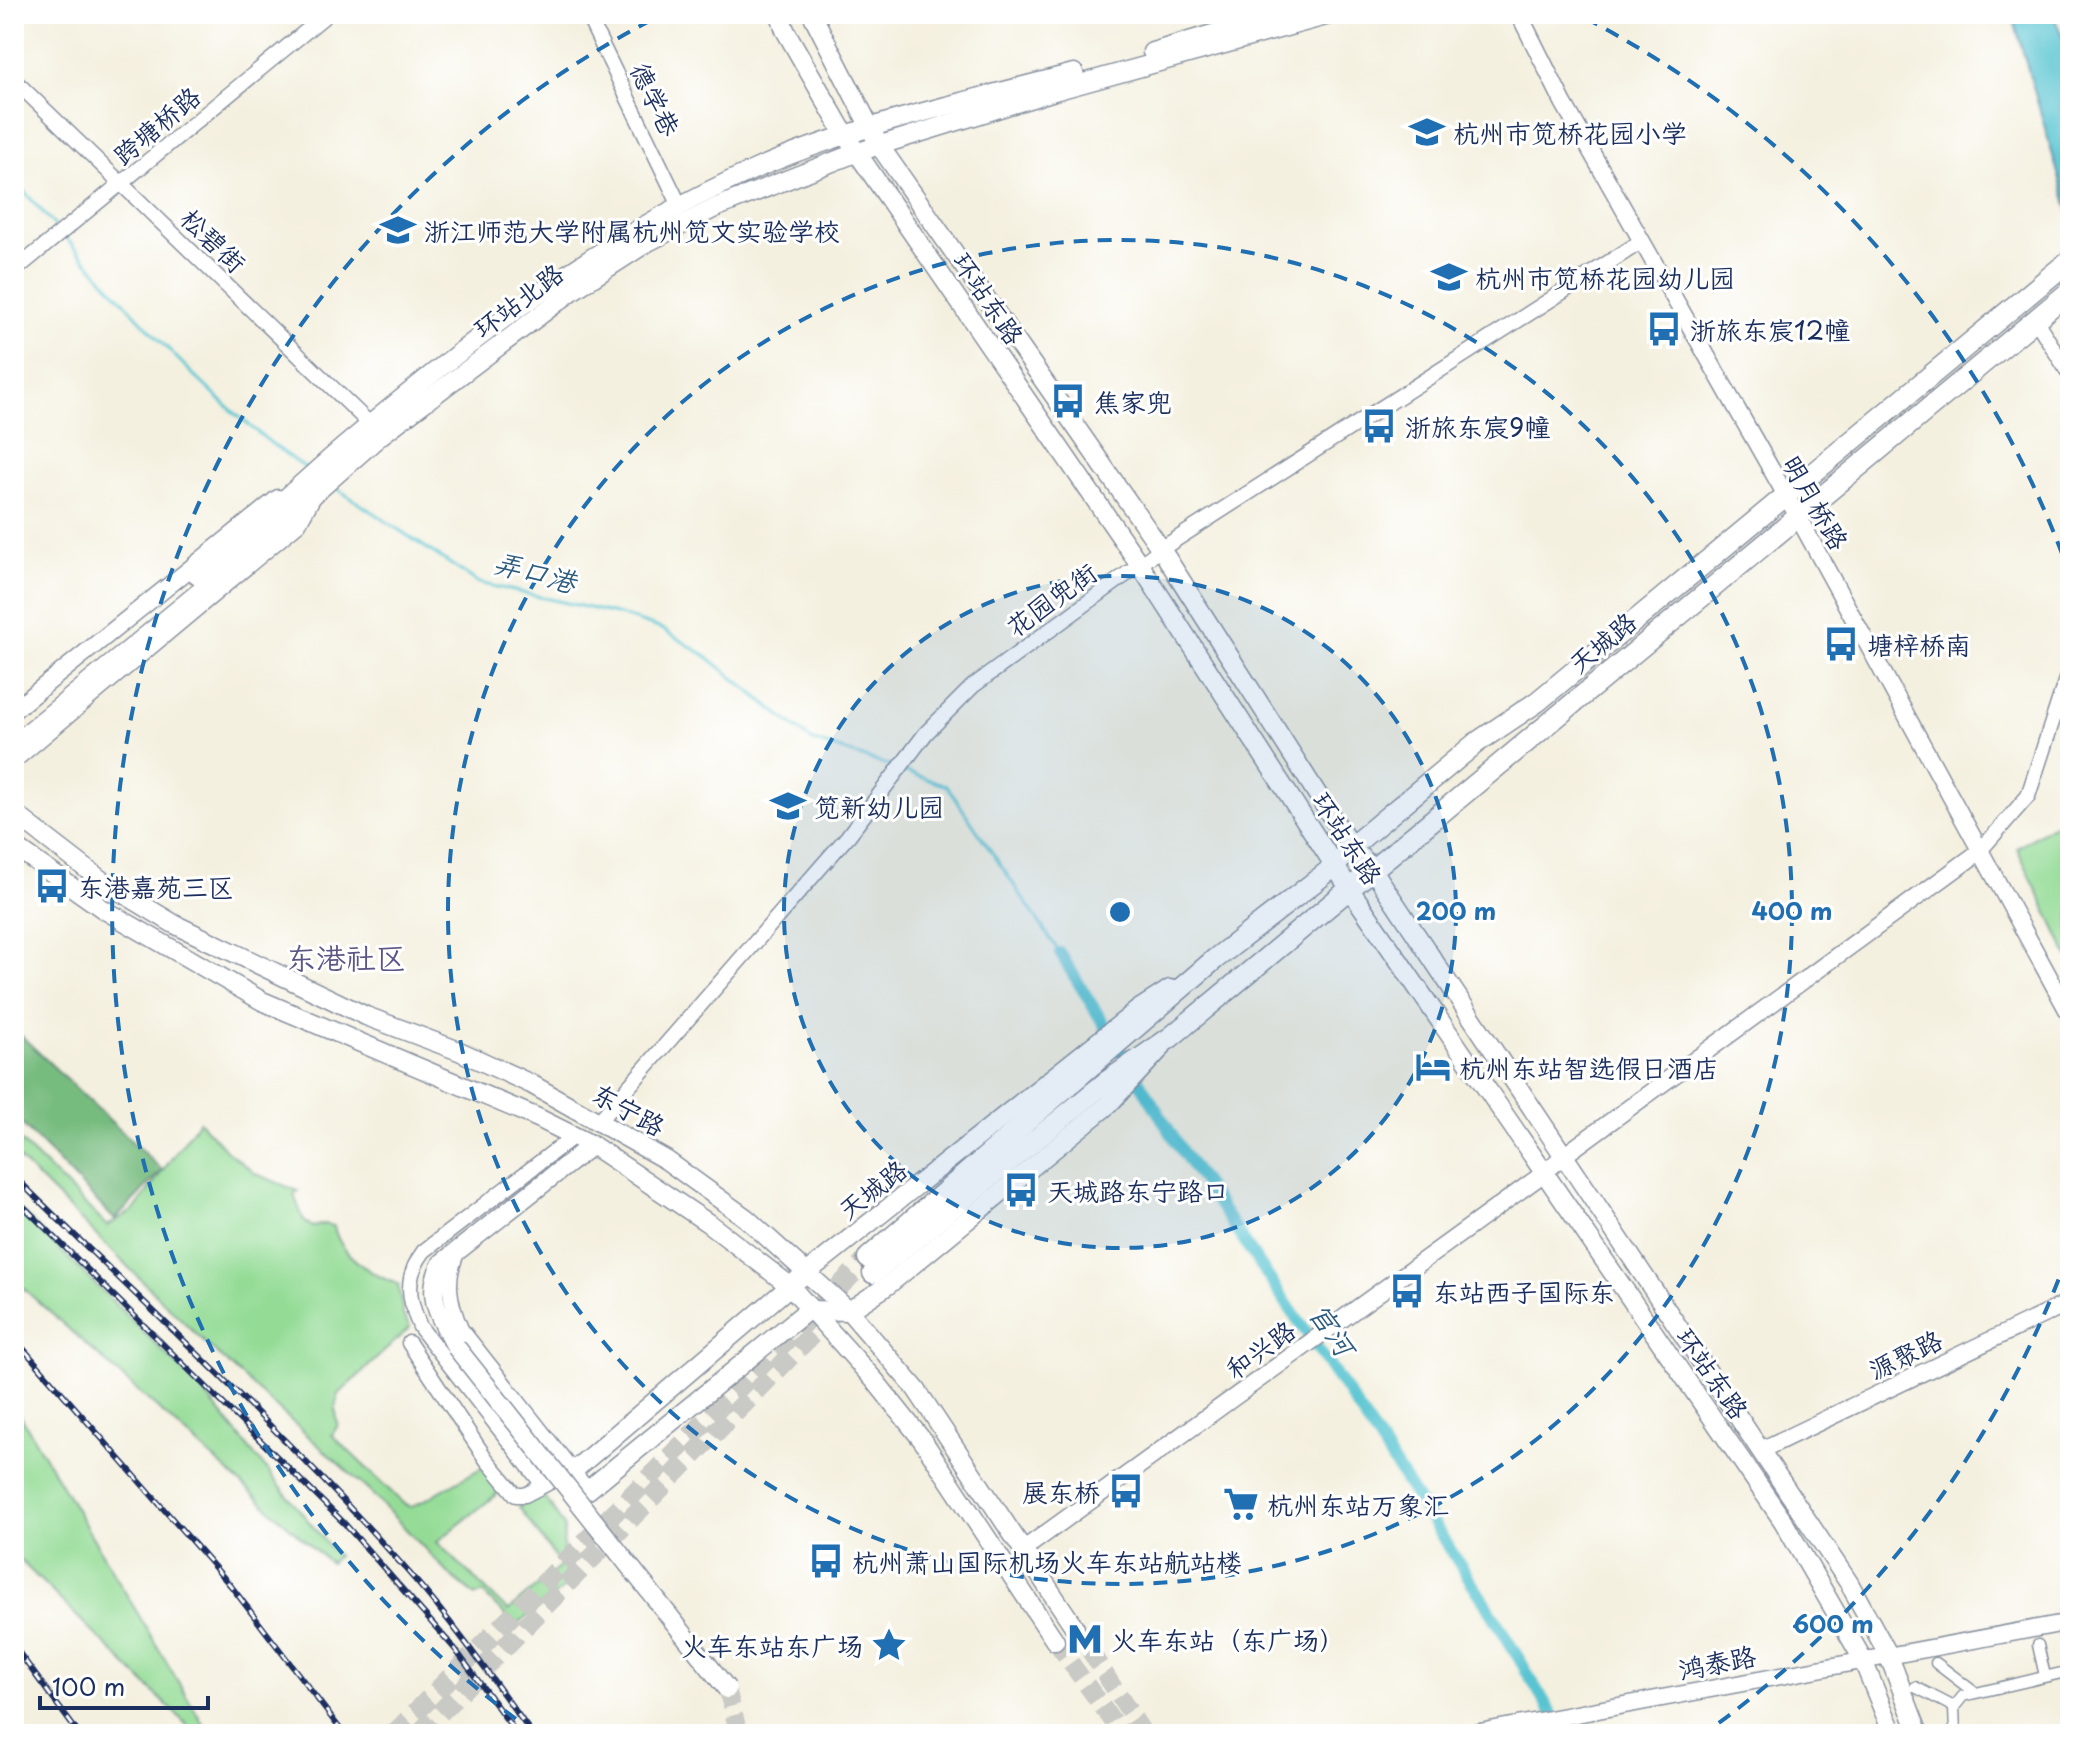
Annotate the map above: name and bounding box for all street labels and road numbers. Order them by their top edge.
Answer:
street label: 德学巷 [621,55,691,143]
street label: 跨塘桥路 [104,77,208,173]
street label: 松碧街 [172,199,256,281]
street label: 环站东路 [944,244,1034,352]
street label: 环站北路 [465,253,571,347]
street label: 明月桥路 [1773,447,1859,557]
street label: 花园兜街 [997,553,1105,645]
street label: 天城路 [1560,602,1644,682]
street label: 环站东路 [1303,784,1393,892]
street label: 东宁路 [585,1073,673,1145]
street label: 天城路 [829,1150,915,1228]
street label: 和兴路 [1217,1310,1303,1388]
street label: 环站东路 [1667,1319,1759,1427]
street label: 源聚路 [1861,1319,1949,1389]
street label: 鸿泰路 [1675,1635,1759,1689]

